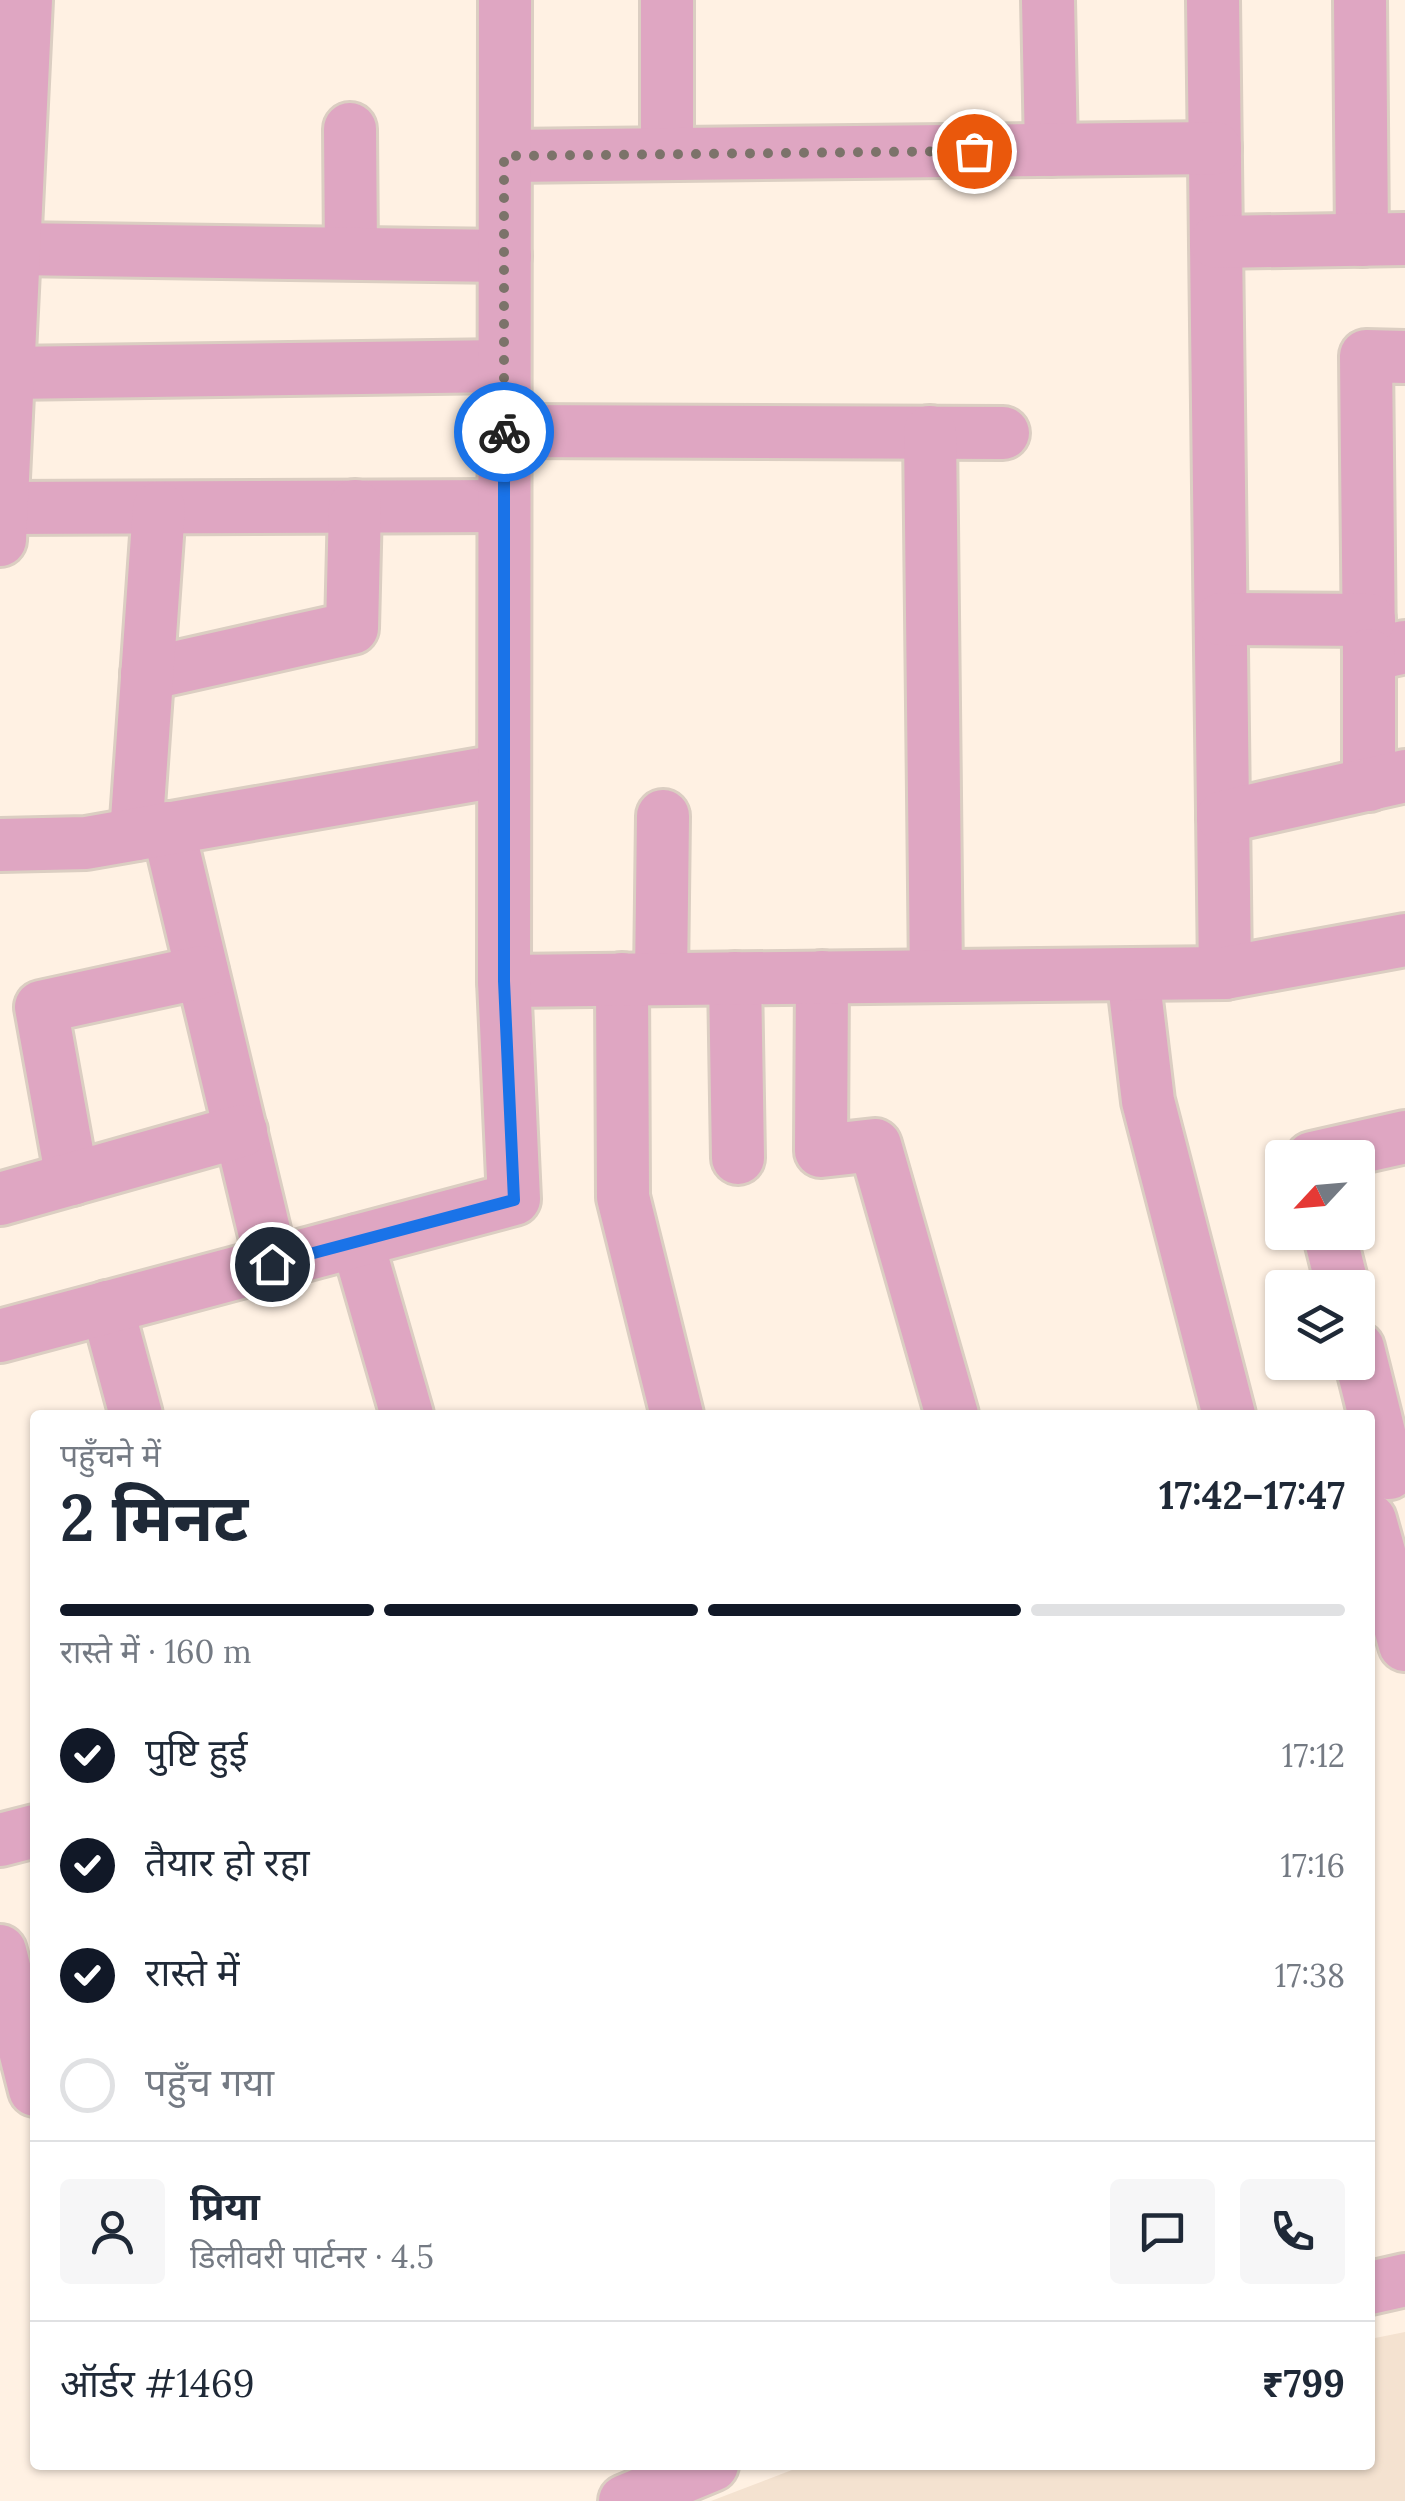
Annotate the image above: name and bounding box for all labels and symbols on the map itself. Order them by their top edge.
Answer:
pin [932,109,1017,194]
courier [454,382,554,482]
north arrow [1265,1140,1375,1250]
pin [230,1222,315,1307]

